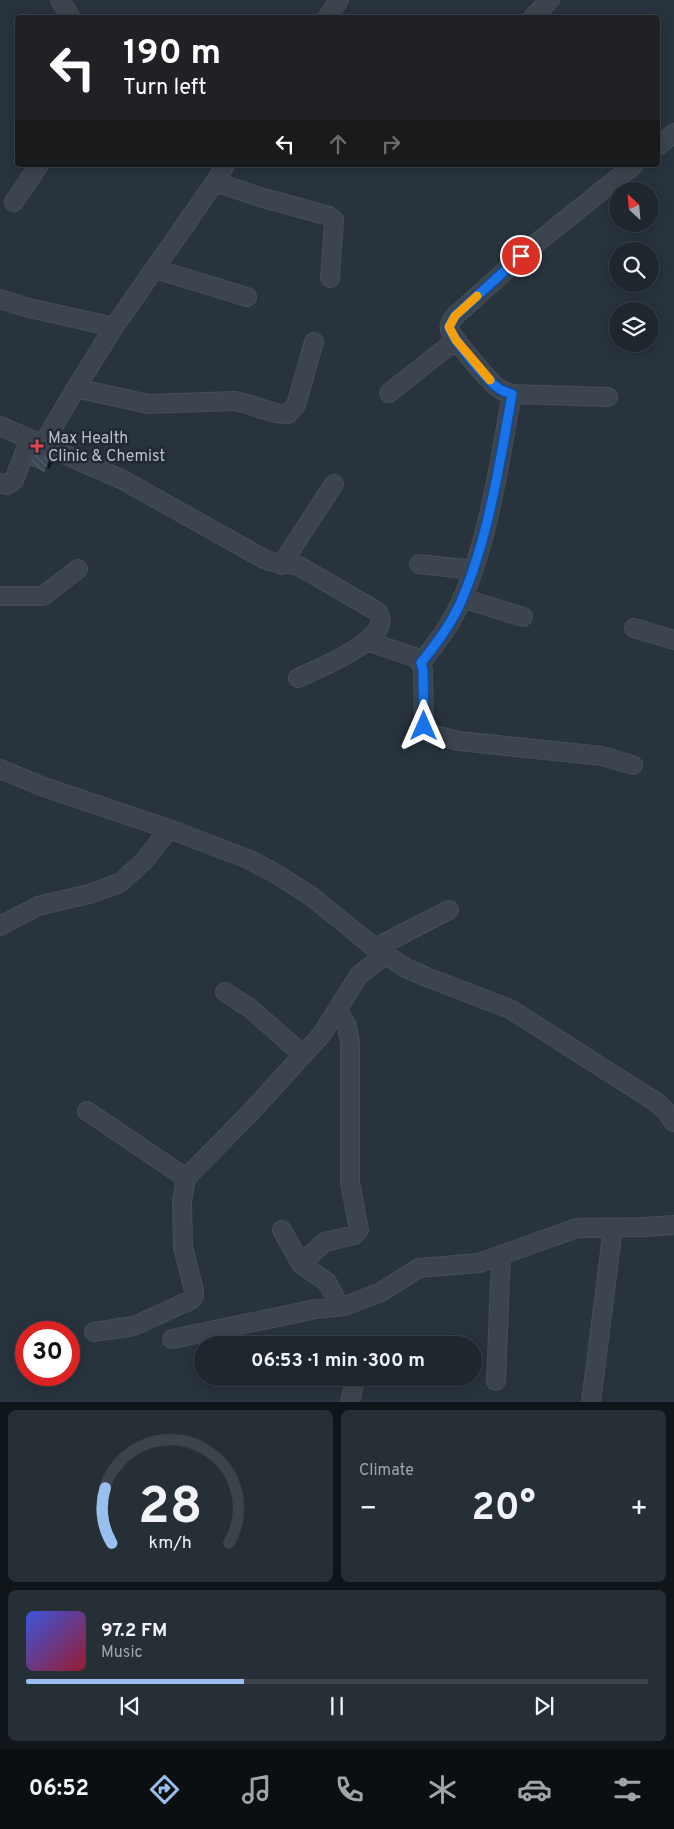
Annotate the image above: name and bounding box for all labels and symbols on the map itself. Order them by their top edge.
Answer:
north arrow [609,182,659,232]
pin [500,235,542,277]
place label: Max Health Clinic & Chemist [48,429,165,467]
marker: Max Health Clinic & Chemist [30,439,44,453]
position arrow [397,699,449,751]
speed limit sign: 30 [15,1321,80,1386]

